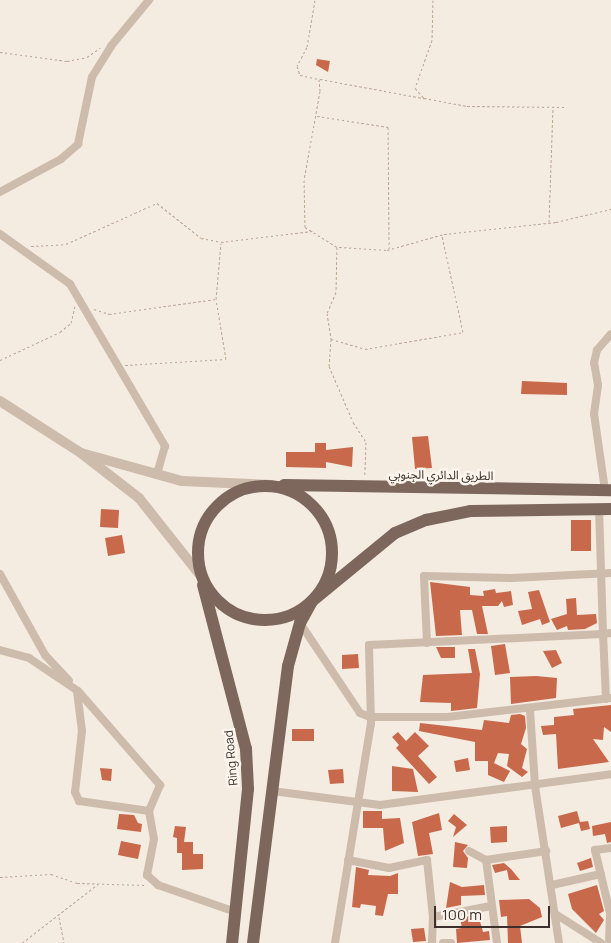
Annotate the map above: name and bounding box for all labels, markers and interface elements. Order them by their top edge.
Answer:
street label: الطريق الدائري الجنوبي [389,467,493,483]
street label: Ring Road [221,730,241,786]
scale bar [436,896,552,928]
text: 100 m [442,904,482,925]

